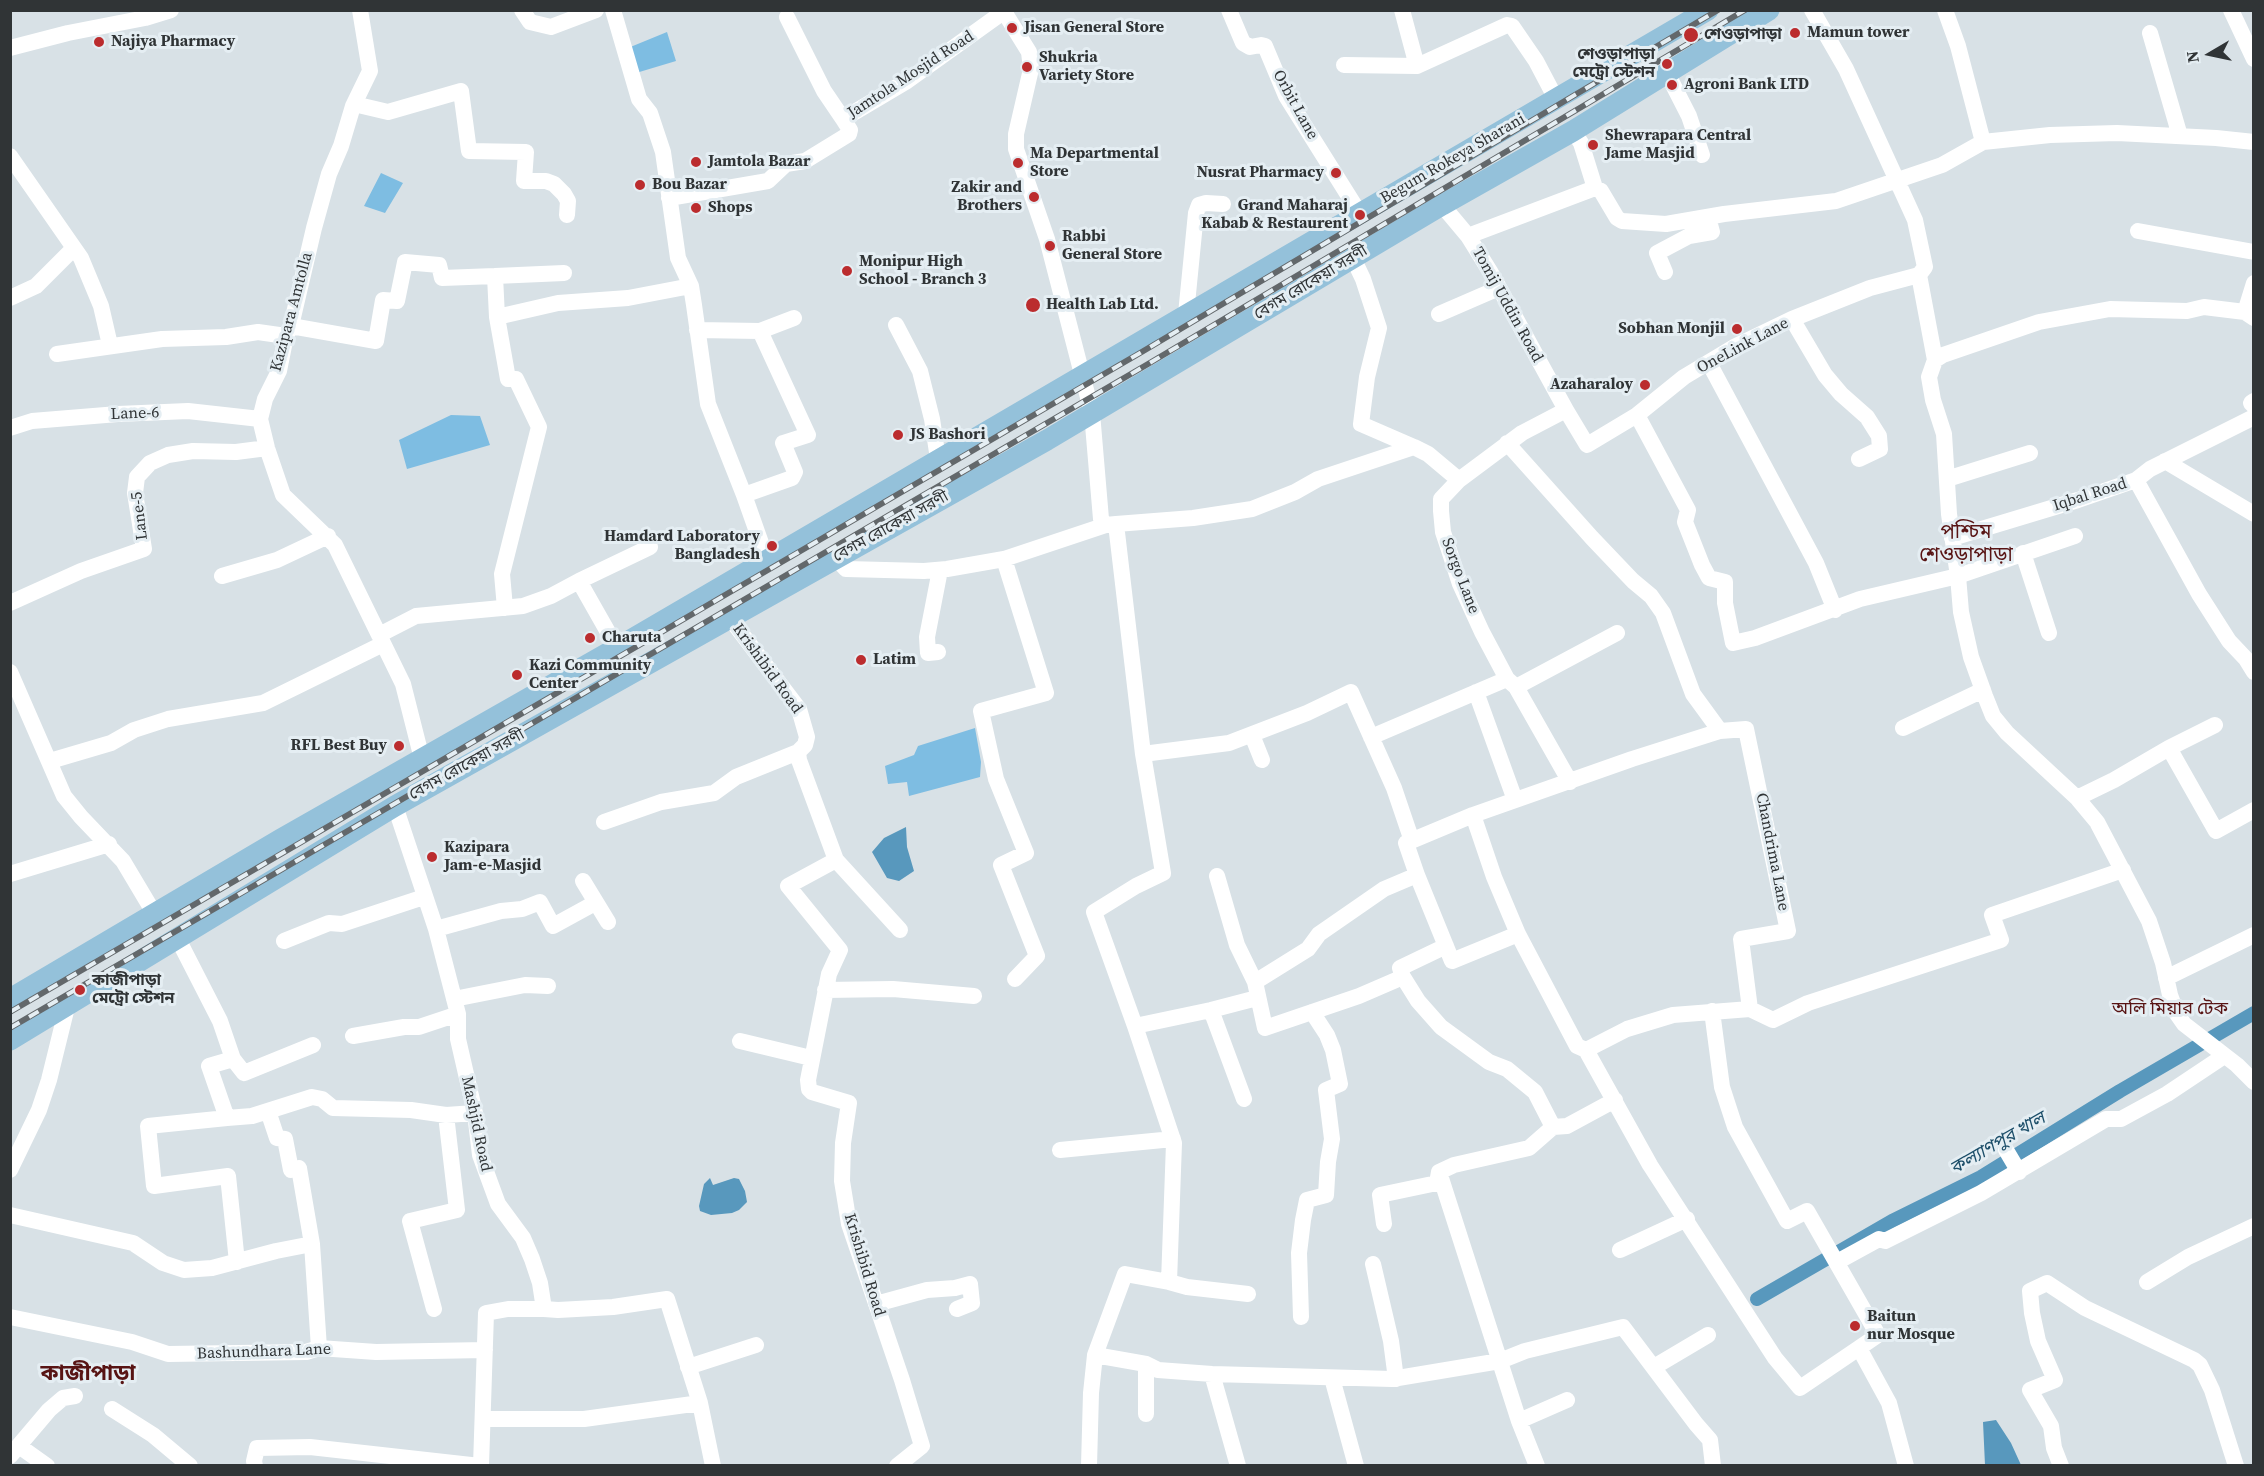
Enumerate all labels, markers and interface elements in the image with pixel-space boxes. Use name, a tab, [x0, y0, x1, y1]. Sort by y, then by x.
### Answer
place label: Jisan General Store	[1024, 18, 1164, 38]
marker: Jisan General Store	[1005, 21, 1019, 35]
place label: Mamun tower	[1807, 23, 1909, 43]
north arrow	[2180, 24, 2240, 84]
place label: শেওড়াপাড়া	[1704, 25, 1782, 45]
marker: শেওড়াপাড়া	[1682, 26, 1700, 44]
marker: Mamun tower	[1788, 26, 1802, 40]
street label: Jamtola Mosjid Road	[844, 27, 978, 123]
place label: Najiya Pharmacy	[111, 32, 235, 52]
marker: Najiya Pharmacy	[92, 35, 106, 49]
place label: শেওড়াপাড়া মেট্রো স্টেশন	[1572, 45, 1655, 83]
place label: Shukria Variety Store	[1039, 48, 1134, 86]
text: N	[2180, 49, 2204, 64]
marker: শেওড়াপাড়া মেট্রো স্টেশন	[1660, 57, 1674, 71]
marker: Shukria Variety Store	[1020, 60, 1034, 74]
street label: Orbit Lane	[1268, 67, 1322, 143]
place label: Agroni Bank LTD	[1684, 75, 1809, 95]
marker: Agroni Bank LTD	[1665, 78, 1679, 92]
street label: Begum Rokeya Sharani	[1377, 110, 1529, 208]
place label: Shewrapara Central Jame Masjid	[1605, 126, 1751, 164]
marker: Shewrapara Central Jame Masjid	[1586, 138, 1600, 152]
place label: Ma Departmental Store	[1030, 144, 1159, 182]
place label: Jamtola Bazar	[708, 152, 810, 172]
marker: Jamtola Bazar	[689, 155, 703, 169]
marker: Ma Departmental Store	[1011, 156, 1025, 170]
place label: Nusrat Pharmacy	[1196, 163, 1324, 183]
marker: Nusrat Pharmacy	[1329, 166, 1343, 180]
place label: Bou Bazar	[652, 175, 727, 195]
marker: Bou Bazar	[633, 178, 647, 192]
place label: Zakir and Brothers	[951, 178, 1022, 216]
marker: Zakir and Brothers	[1027, 190, 1041, 204]
place label: Grand Maharaj Kabab & Restaurent	[1201, 196, 1348, 234]
place label: Shops	[708, 198, 752, 218]
marker: Shops	[689, 201, 703, 215]
marker: Grand Maharaj Kabab & Restaurent	[1353, 208, 1367, 222]
place label: Rabbi General Store	[1062, 227, 1162, 265]
marker: Rabbi General Store	[1043, 239, 1057, 253]
street label: বেগম রোকেয়া সরণী	[1251, 242, 1371, 324]
street label: Tomij Uddin Road	[1467, 244, 1547, 366]
street label: Kazipara Amtolla	[267, 250, 317, 374]
place label: Monipur High School - Branch 3	[859, 252, 987, 290]
marker: Monipur High School - Branch 3	[840, 264, 854, 278]
place label: Health Lab Ltd.	[1046, 295, 1159, 315]
marker: Health Lab Ltd.	[1024, 296, 1042, 314]
street label: OneLink Lane	[1694, 314, 1792, 378]
place label: Sobhan Monjil	[1618, 319, 1725, 339]
marker: Sobhan Monjil	[1730, 322, 1744, 336]
place label: Azaharaloy	[1550, 375, 1633, 395]
marker: Azaharaloy	[1638, 378, 1652, 392]
street label: Lane-6	[110, 404, 160, 424]
place label: JS Bashori	[910, 425, 985, 445]
marker: JS Bashori	[891, 428, 905, 442]
street label: Iqbal Road	[2051, 474, 2129, 516]
street label: বেগম রোকেয়া সরণী	[830, 487, 952, 567]
street label: Lane-5	[128, 491, 152, 541]
district label: পশ্চিম শেওড়াপাড়া	[1919, 521, 2013, 568]
place label: Hamdard Laboratory Bangladesh	[604, 527, 760, 565]
street label: Sorgo Lane	[1437, 535, 1483, 617]
marker: Hamdard Laboratory Bangladesh	[765, 539, 779, 553]
street label: Krishibid Road	[728, 620, 806, 718]
place label: Charuta	[602, 628, 662, 648]
marker: Charuta	[583, 631, 597, 645]
place label: Latim	[873, 650, 916, 670]
marker: Latim	[854, 653, 868, 667]
place label: Kazi Community Center	[529, 656, 651, 694]
marker: Kazi Community Center	[510, 668, 524, 682]
street label: বেগম রোকেয়া সরণী	[406, 725, 528, 805]
place label: RFL Best Buy	[291, 736, 387, 756]
marker: RFL Best Buy	[392, 739, 406, 753]
street label: Chandrima Lane	[1751, 791, 1793, 913]
place label: Kazipara Jam-e-Masjid	[444, 838, 541, 876]
marker: Kazipara Jam-e-Masjid	[425, 850, 439, 864]
place label: কাজীপাড়া মেট্রো স্টেশন	[92, 971, 175, 1009]
marker: কাজীপাড়া মেট্রো স্টেশন	[73, 983, 87, 997]
district label: অলি মিয়ার টেক	[2112, 998, 2228, 1020]
street label: Mashjid Road	[457, 1075, 495, 1173]
water label: কল্যাণপুর খাল	[1947, 1108, 2049, 1180]
street label: Krishibid Road	[839, 1211, 889, 1319]
place label: Baitun nur Mosque	[1867, 1307, 1955, 1345]
marker: Baitun nur Mosque	[1848, 1319, 1862, 1333]
street label: Bashundhara Lane	[197, 1340, 331, 1364]
district label: কাজীপাড়া	[41, 1361, 135, 1387]

